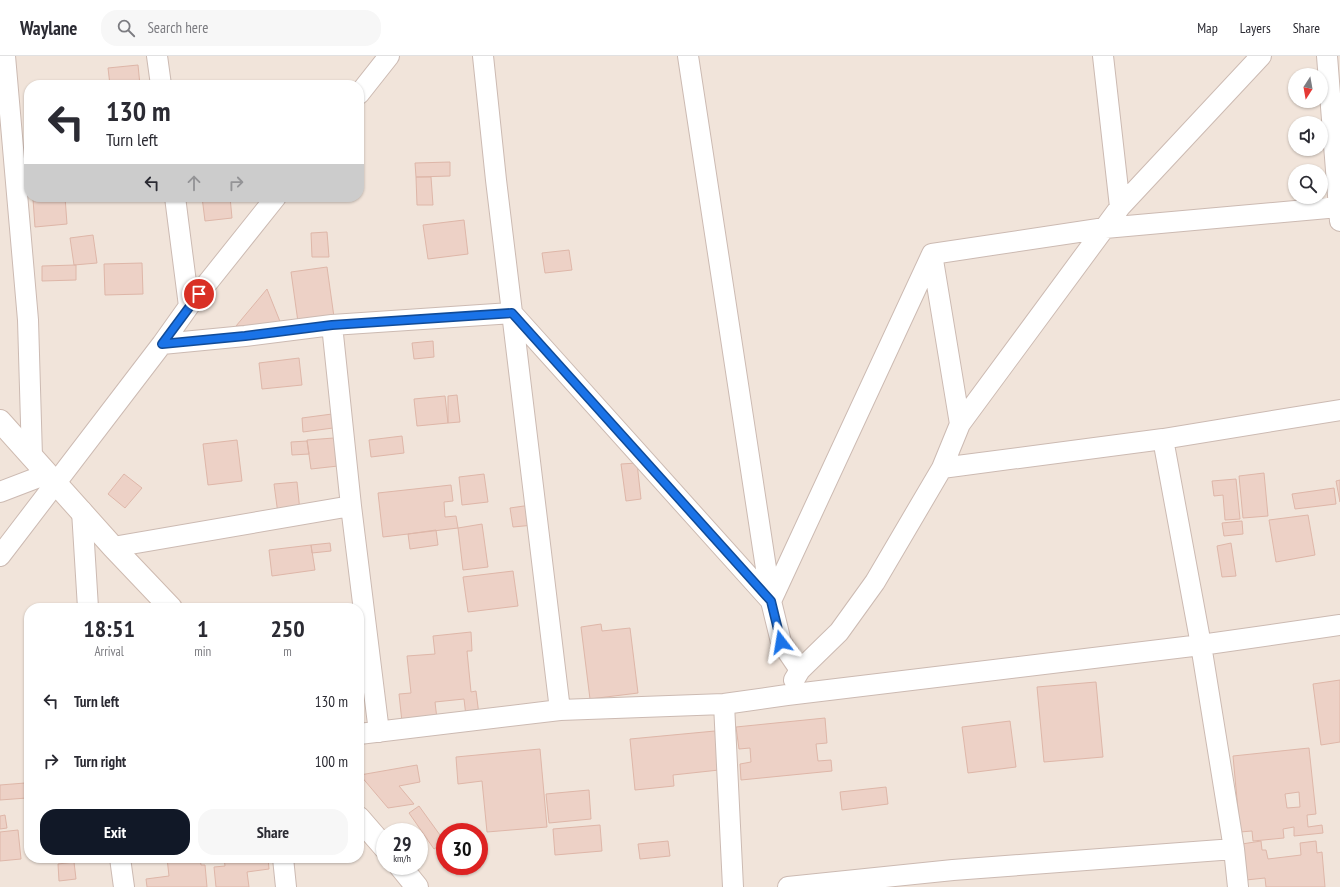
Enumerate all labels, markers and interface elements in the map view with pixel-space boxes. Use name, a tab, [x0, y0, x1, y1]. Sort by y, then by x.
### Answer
search box	[101, 10, 381, 46]
text: Waylane	[20, 16, 77, 40]
icon: search	[115, 17, 137, 39]
text: Search here	[147, 18, 208, 37]
text: Map	[1197, 19, 1218, 37]
text: Layers	[1240, 19, 1271, 37]
text: Share	[1293, 19, 1320, 37]
north arrow	[1288, 68, 1328, 108]
map controls	[1288, 68, 1328, 204]
text: 130 m	[106, 92, 170, 129]
icon: left	[40, 96, 92, 148]
button: sound	[1288, 116, 1328, 156]
text: Turn left	[106, 128, 158, 151]
button: search	[1288, 164, 1328, 204]
icon: left	[141, 172, 163, 194]
icon: ahead	[183, 172, 205, 194]
icon: right	[225, 172, 247, 194]
pin	[182, 277, 216, 311]
icon: arrive	[188, 283, 210, 305]
text: 18:51	[83, 613, 135, 644]
text: 1	[197, 613, 208, 644]
text: 250	[270, 613, 305, 644]
position arrow	[760, 621, 802, 663]
text: Arrival	[94, 643, 124, 660]
text: min	[194, 643, 211, 660]
text: m	[283, 643, 292, 660]
icon: left	[40, 690, 62, 712]
text: Turn left	[74, 692, 119, 711]
text: 130 m	[315, 692, 348, 711]
icon: right	[40, 750, 62, 772]
text: Turn right	[74, 752, 126, 771]
text: 100 m	[315, 752, 348, 771]
button: Exit	[40, 809, 190, 855]
button: Share	[198, 809, 348, 855]
speed limit sign: 30	[436, 823, 488, 875]
text: 29	[392, 831, 412, 857]
text: km/h	[393, 852, 411, 865]

